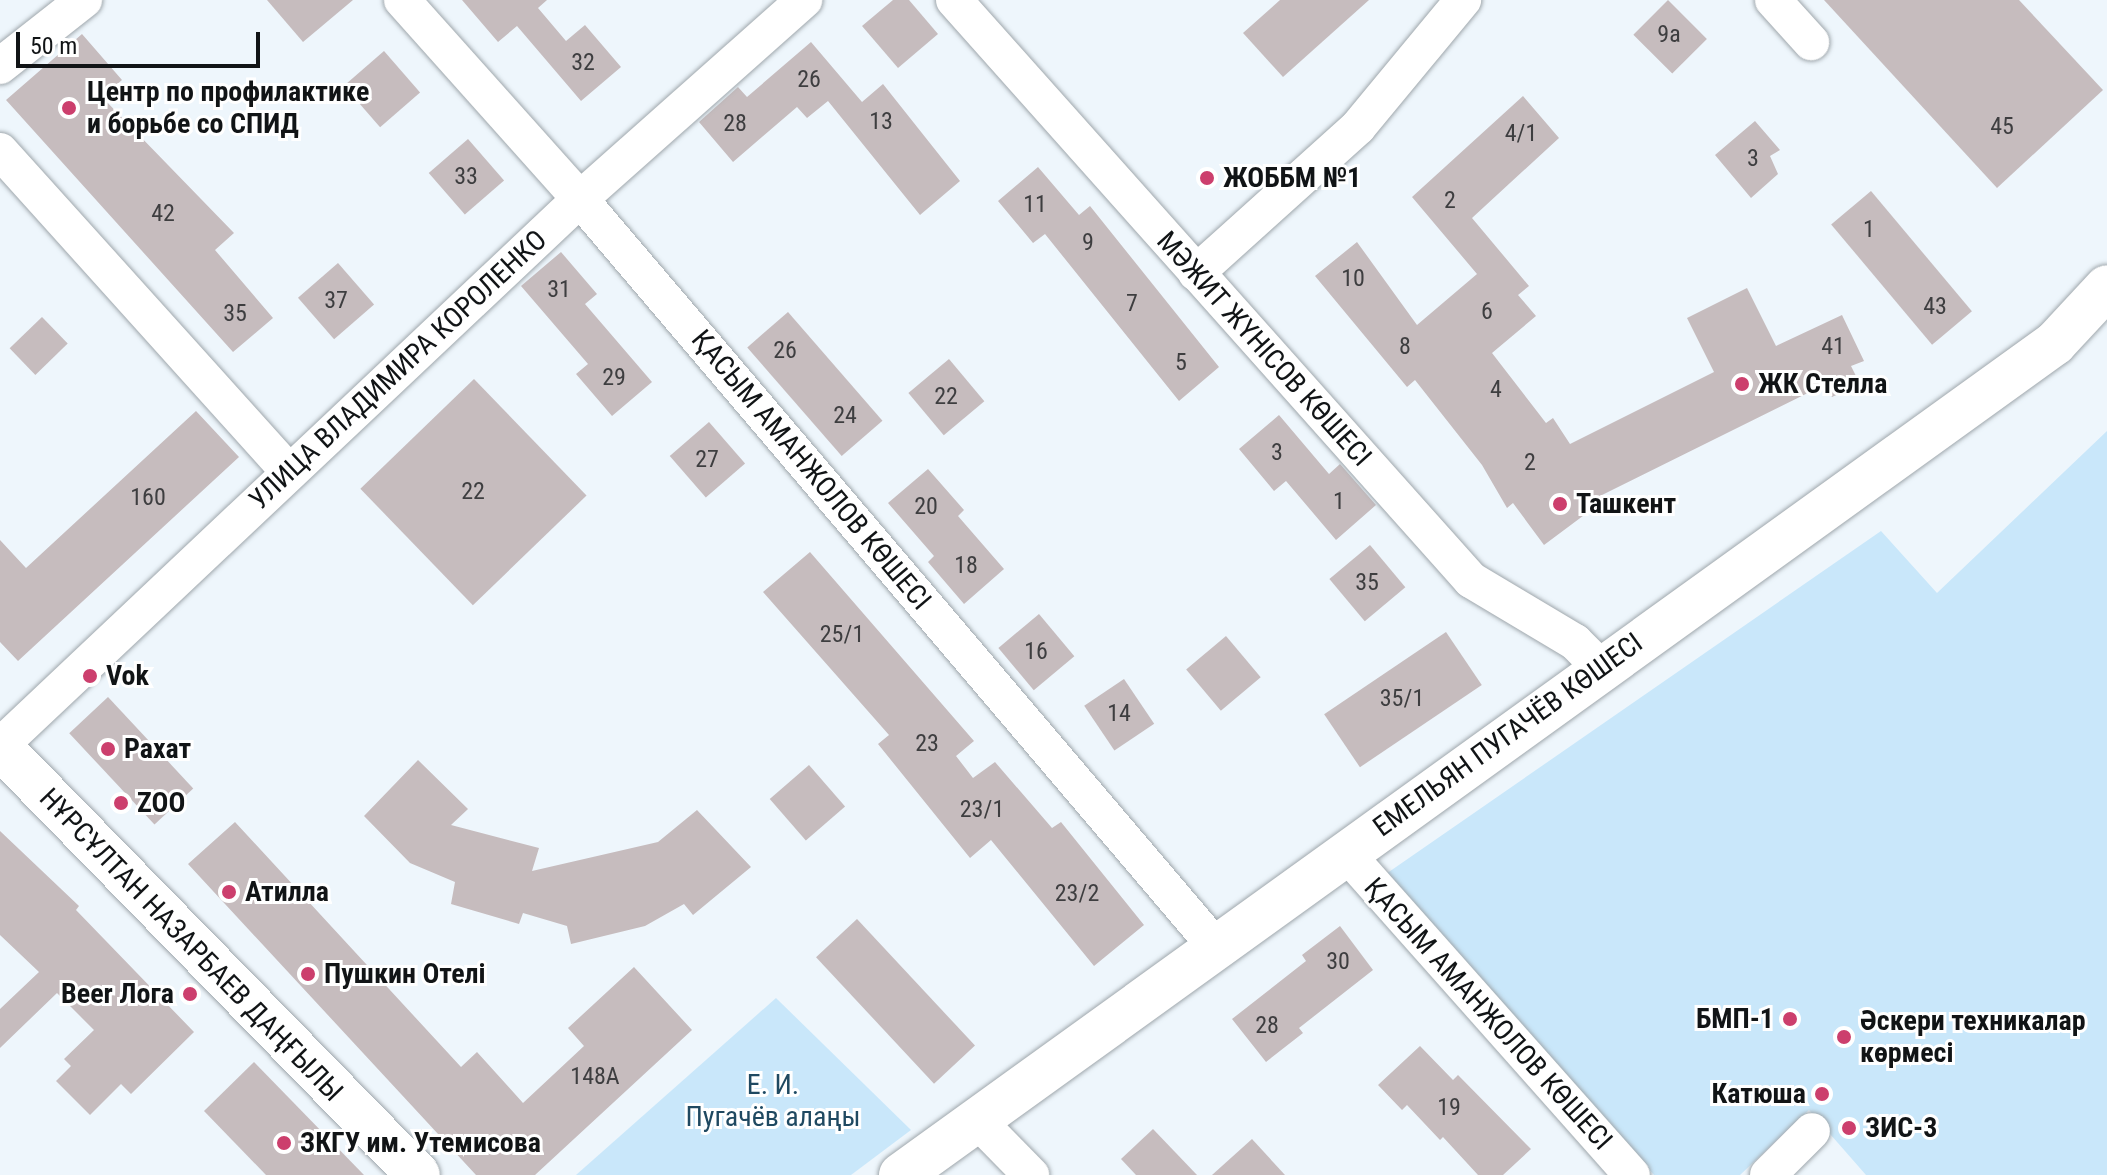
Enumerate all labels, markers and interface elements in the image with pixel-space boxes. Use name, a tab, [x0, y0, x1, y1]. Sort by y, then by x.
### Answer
scale bar	[20, 16, 264, 66]
house number: 9а	[1657, 21, 1681, 49]
text: 50 m	[30, 32, 77, 60]
house number: 32	[571, 49, 595, 77]
house number: 26	[797, 66, 821, 94]
place label: Центр по профилактике и борьбе со СПИД	[87, 75, 369, 141]
marker: Центр по профилактике и борьбе со СПИД	[58, 97, 80, 119]
house number: 13	[869, 108, 893, 136]
house number: 28	[723, 110, 747, 138]
house number: 45	[1990, 113, 2014, 141]
house number: 4/1	[1505, 120, 1537, 148]
house number: 3	[1747, 145, 1759, 173]
place label: ЖОББМ №1	[1223, 161, 1361, 195]
house number: 33	[454, 163, 478, 191]
marker: ЖОББМ №1	[1198, 169, 1216, 187]
house number: 2	[1444, 187, 1456, 215]
house number: 11	[1023, 191, 1047, 219]
house number: 42	[151, 200, 175, 228]
house number: 1	[1863, 216, 1875, 244]
street label: УЛИЦА ВЛАДИМИРА КОРОЛЕНКО	[242, 223, 554, 517]
street label: МӘЖИТ ЖҮНІСОВ КӨШЕСІ	[1150, 225, 1378, 473]
house number: 9	[1082, 229, 1094, 257]
house number: 10	[1341, 265, 1365, 293]
house number: 31	[547, 276, 571, 304]
house number: 37	[324, 287, 348, 315]
house number: 7	[1126, 290, 1138, 318]
house number: 43	[1923, 293, 1947, 321]
house number: 6	[1481, 298, 1493, 326]
house number: 35	[223, 300, 247, 328]
street label: ҚАСЫМ АМАНЖОЛОВ КӨШЕСІ	[684, 323, 938, 617]
house number: 8	[1399, 333, 1411, 361]
house number: 41	[1821, 333, 1845, 361]
house number: 26	[773, 337, 797, 365]
house number: 5	[1175, 349, 1187, 377]
house number: 29	[602, 364, 626, 392]
place label: ЖК Стелла	[1758, 367, 1887, 401]
marker: ЖК Стелла	[1733, 375, 1751, 393]
house number: 4	[1490, 376, 1502, 404]
house number: 22	[934, 383, 958, 411]
house number: 24	[833, 402, 857, 430]
house number: 3	[1271, 439, 1283, 467]
house number: 27	[695, 446, 719, 474]
house number: 2	[1524, 449, 1536, 477]
house number: 22	[461, 478, 485, 506]
house number: 160	[130, 484, 166, 512]
place label: Ташкент	[1576, 487, 1676, 521]
house number: 1	[1333, 488, 1345, 516]
house number: 20	[914, 493, 938, 521]
marker: Ташкент	[1551, 495, 1569, 513]
house number: 18	[954, 552, 978, 580]
house number: 35	[1355, 569, 1379, 597]
house number: 25/1	[820, 621, 864, 649]
street label: ЕМЕЛЬЯН ПУГАЧЁВ КӨШЕСІ	[1367, 626, 1649, 844]
house number: 16	[1024, 638, 1048, 666]
place label: Vok	[106, 659, 149, 693]
marker: Vok	[81, 667, 99, 685]
house number: 35/1	[1380, 685, 1424, 713]
house number: 14	[1107, 700, 1131, 728]
house number: 23	[915, 730, 939, 758]
place label: Рахат	[124, 732, 191, 766]
marker: Рахат	[99, 740, 117, 758]
street label: НҰРСҰЛТАН НАЗАРБАЕВ ДАҢҒЫЛЫ	[32, 782, 350, 1108]
place label: ZOO	[137, 786, 185, 820]
marker: ZOO	[112, 794, 130, 812]
house number: 23/1	[960, 796, 1004, 824]
street label: ҚАСЫМ АМАНЖОЛОВ КӨШЕСІ	[1357, 871, 1619, 1157]
place label: Атилла	[245, 875, 329, 909]
house number: 23/2	[1055, 880, 1099, 908]
marker: Атилла	[220, 883, 238, 901]
house number: 30	[1326, 948, 1350, 976]
place label: Пушкин Отелі	[324, 957, 486, 991]
marker: Пушкин Отелі	[299, 965, 317, 983]
place label: Beer Лога	[61, 977, 174, 1011]
marker: Beer Лога	[181, 985, 199, 1003]
place label: БМП-1	[1696, 1002, 1774, 1036]
place label: Әскери техникалар көрмесі	[1860, 1004, 2086, 1070]
marker: БМП-1	[1781, 1010, 1799, 1028]
house number: 28	[1255, 1012, 1279, 1040]
marker: Әскери техникалар көрмесі	[1835, 1028, 1853, 1046]
house number: 148А	[570, 1063, 620, 1091]
park label: Е. И. Пугачёв алаңы	[685, 1068, 861, 1134]
place label: Катюша	[1711, 1077, 1806, 1111]
marker: Катюша	[1813, 1085, 1831, 1103]
house number: 19	[1437, 1094, 1461, 1122]
place label: ЗИС-3	[1865, 1111, 1937, 1145]
marker: ЗИС-3	[1840, 1119, 1858, 1137]
place label: ЗКГУ им. Утемисова	[300, 1126, 541, 1160]
marker: ЗКГУ им. Утемисова	[275, 1134, 293, 1152]

